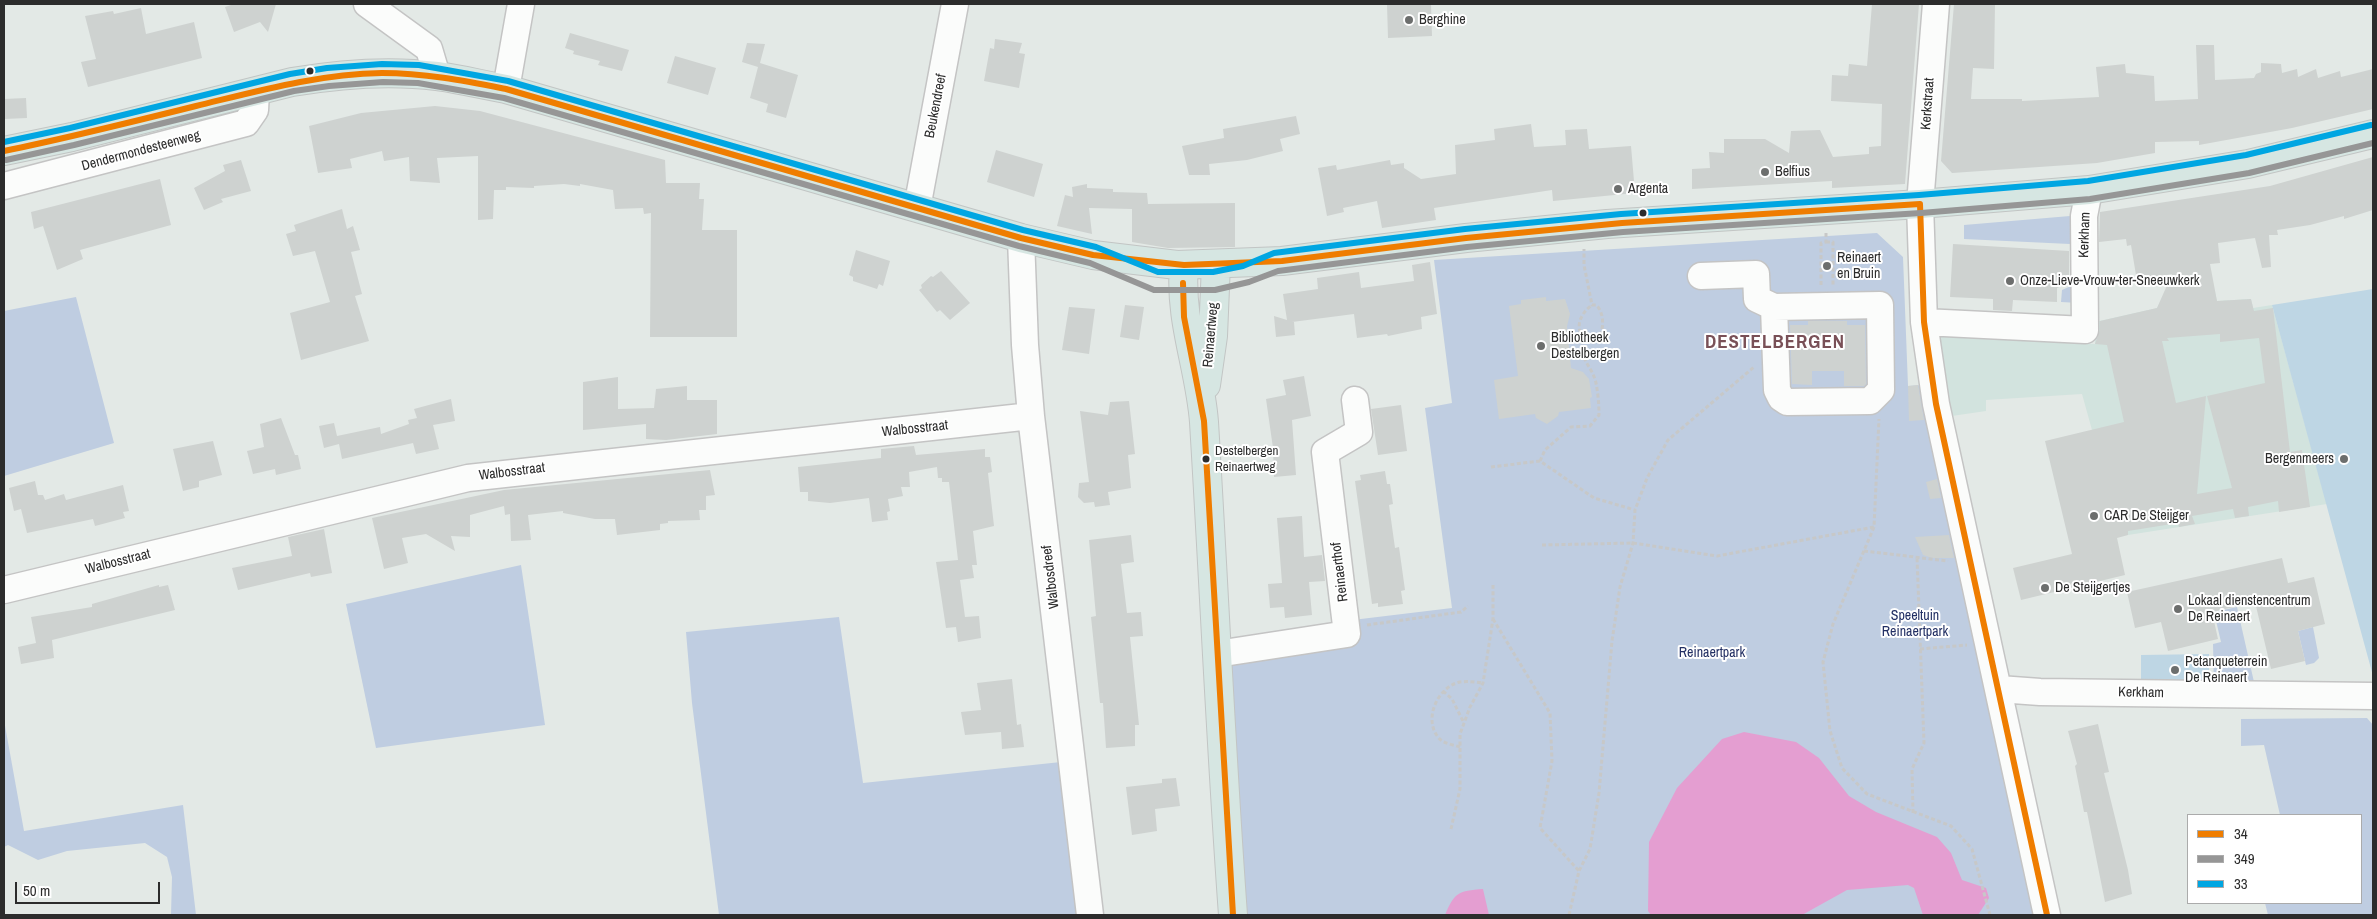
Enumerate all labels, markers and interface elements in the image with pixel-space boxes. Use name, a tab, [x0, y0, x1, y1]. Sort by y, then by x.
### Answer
place label: Berghine	[1419, 12, 1466, 28]
marker: Berghine	[1403, 14, 1415, 26]
unlabelled marker	[305, 66, 315, 76]
street label: Beukendreef	[922, 72, 950, 140]
street label: Kerkstraat	[1918, 77, 1938, 131]
street label: Dendermondesteenweg	[80, 127, 202, 175]
place label: Belfius	[1775, 164, 1810, 180]
marker: Belfius	[1759, 166, 1771, 178]
place label: Argenta	[1628, 181, 1668, 197]
marker: Argenta	[1612, 183, 1624, 195]
unlabelled marker	[1638, 208, 1648, 218]
street label: Kerkham	[2076, 212, 2094, 258]
place label: Reinaert en Bruin	[1837, 250, 1881, 282]
marker: Reinaert en Bruin	[1821, 260, 1833, 272]
place label: Onze-Lieve-Vrouw-ter-Sneeuwkerk	[2020, 273, 2199, 289]
marker: Onze-Lieve-Vrouw-ter-Sneeuwkerk	[2004, 275, 2016, 287]
street label: Reinaertweg	[1200, 302, 1222, 368]
place label: Bibliotheek Destelbergen	[1551, 330, 1619, 362]
district label: DESTELBERGEN	[1703, 332, 1847, 354]
marker: Bibliotheek Destelbergen	[1535, 340, 1547, 352]
street label: Walbosstraat	[881, 417, 949, 441]
place label: Destelbergen Reinaertweg	[1215, 444, 1278, 475]
place label: Bergenmeers	[2265, 451, 2334, 467]
marker: Bergenmeers	[2338, 453, 2350, 465]
marker: Destelbergen Reinaertweg	[1201, 454, 1211, 464]
street label: Walbosstraat	[478, 460, 546, 484]
place label: CAR De Steijger	[2104, 508, 2189, 524]
marker: CAR De Steijger	[2088, 510, 2100, 522]
street label: Reinaerthof	[1328, 541, 1352, 603]
street label: Walbosdreef	[1039, 544, 1063, 610]
street label: Walbosstraat	[84, 546, 152, 578]
place label: De Steijgertjes	[2055, 580, 2130, 596]
marker: De Steijgertjes	[2039, 582, 2051, 594]
place label: Lokaal dienstencentrum De Reinaert	[2188, 593, 2311, 626]
marker: Lokaal dienstencentrum De Reinaert	[2172, 603, 2184, 615]
park label: Speeltuin Reinaertpark	[1882, 608, 1948, 640]
park label: Reinaertpark	[1679, 645, 1745, 661]
place label: Petanqueterrein De Reinaert	[2185, 654, 2267, 686]
marker: Petanqueterrein De Reinaert	[2169, 664, 2181, 676]
street label: Kerkham	[2118, 684, 2164, 702]
legend	[2187, 814, 2362, 904]
text: 34	[2234, 823, 2248, 844]
text: 349	[2234, 848, 2255, 869]
scale bar	[18, 872, 162, 904]
text: 33	[2234, 873, 2248, 894]
text: 50 m	[23, 880, 50, 901]

